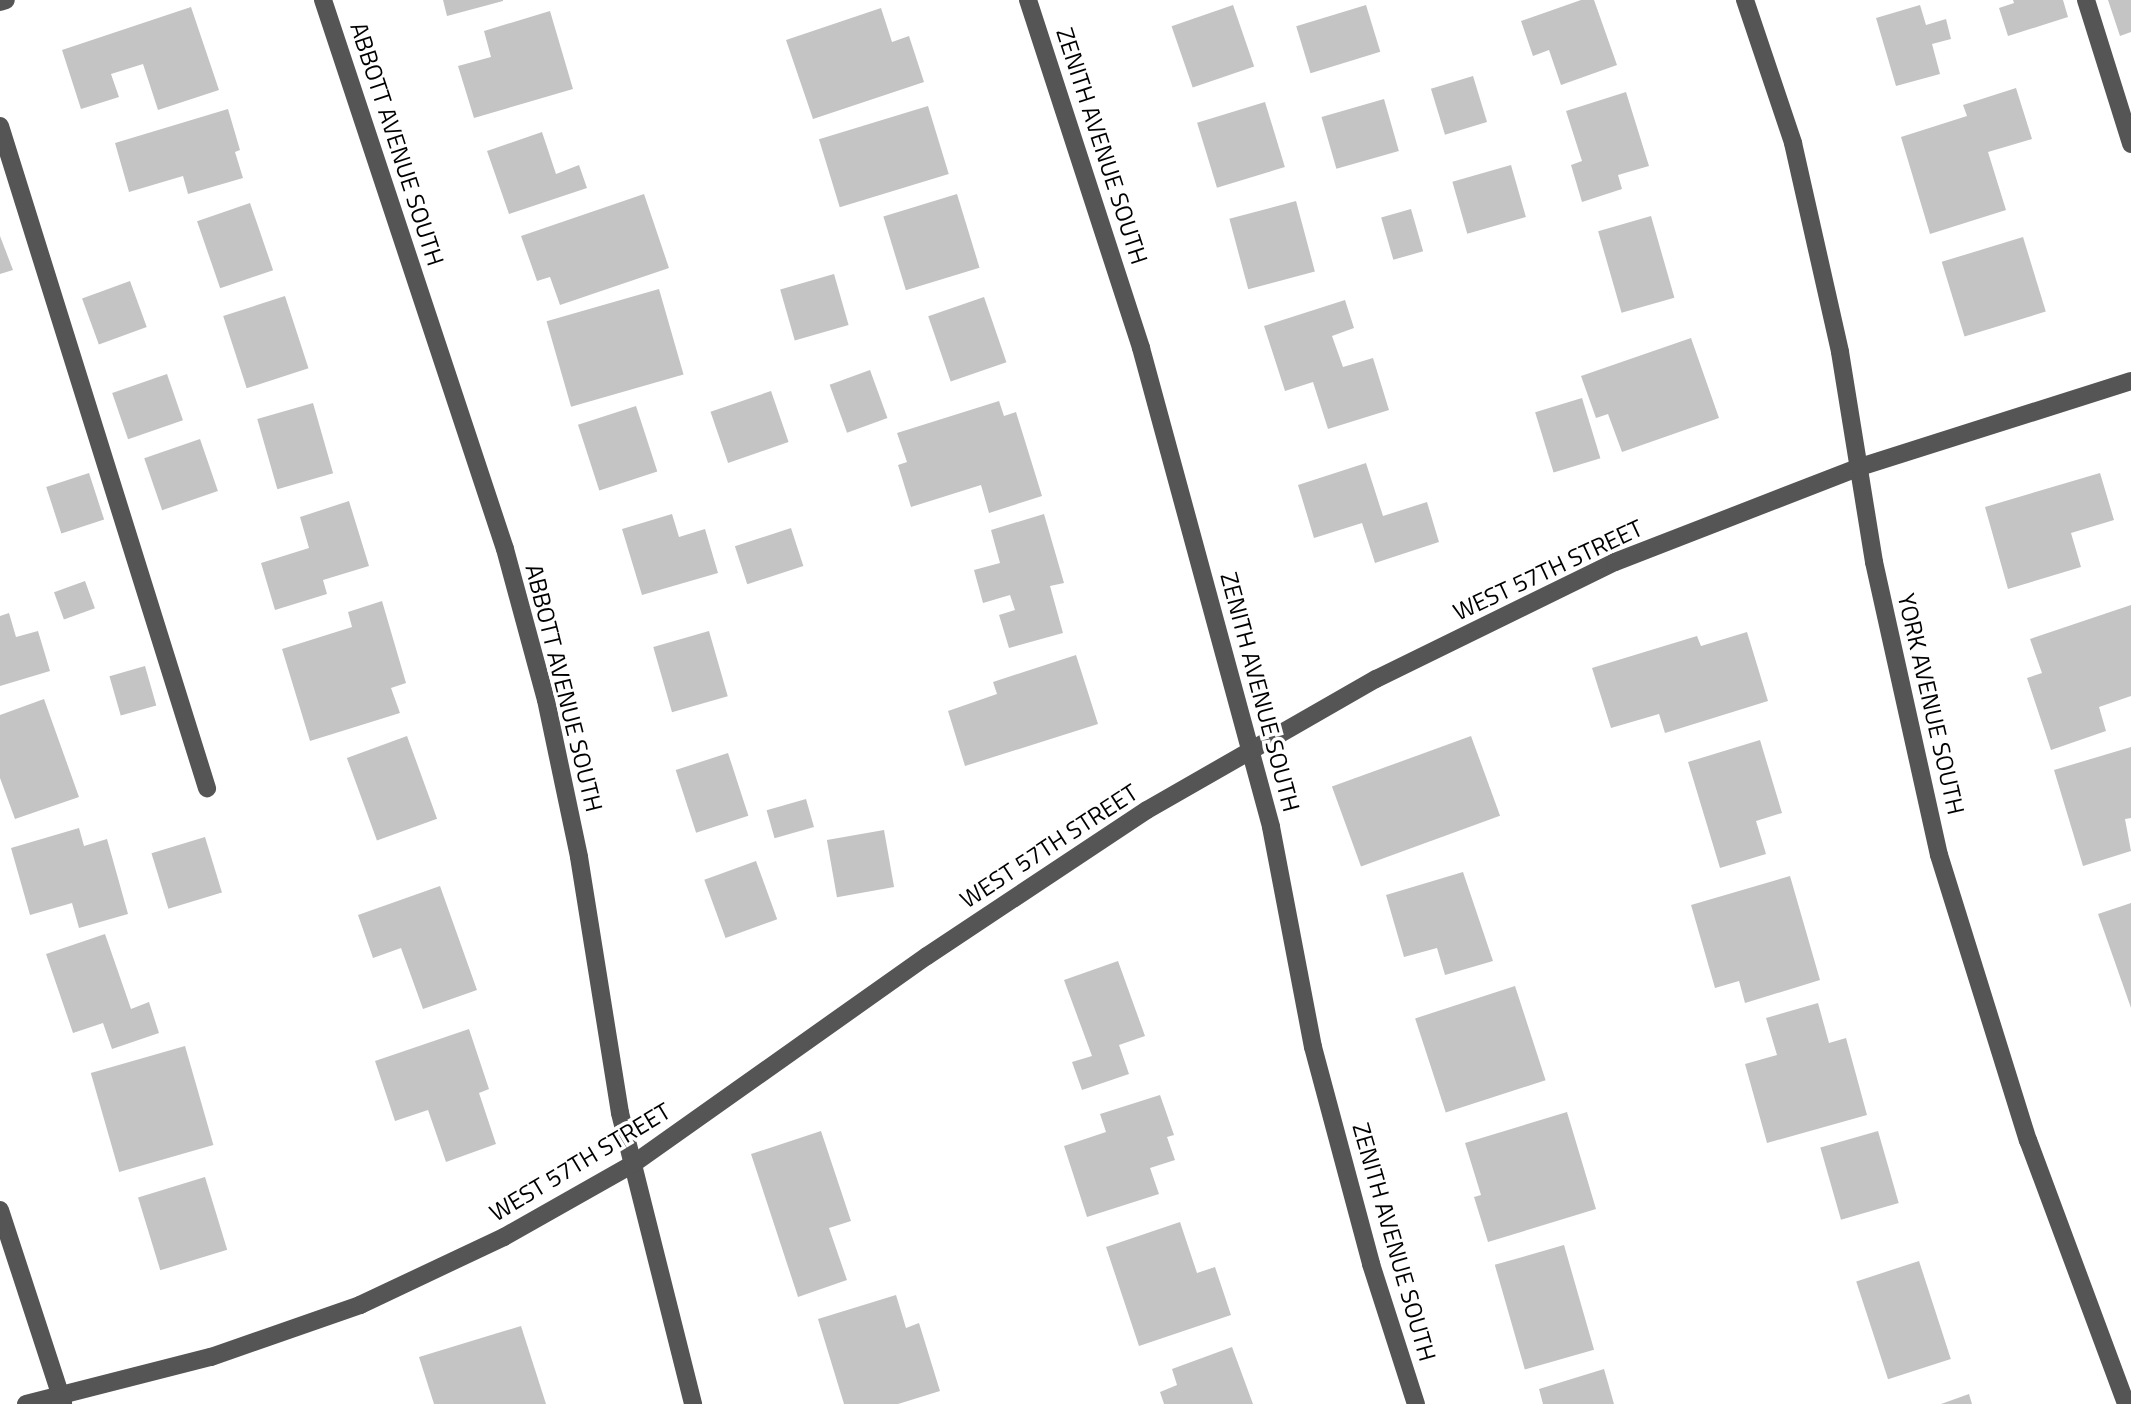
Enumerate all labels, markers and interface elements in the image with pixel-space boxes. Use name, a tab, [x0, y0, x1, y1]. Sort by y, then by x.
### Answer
street label: ABBOTT AVENUE SOUTH	[344, 19, 450, 269]
street label: ZENITH AVENUE SOUTH	[1050, 24, 1154, 268]
street label: WEST 57TH STREET	[1449, 513, 1647, 627]
street label: ABBOTT AVENUE SOUTH	[519, 561, 609, 815]
street label: ZENITH AVENUE SOUTH	[1214, 569, 1306, 815]
street label: YORK AVENUE SOUTH	[1892, 591, 1970, 817]
street label: WEST 57TH STREET	[955, 778, 1143, 914]
street label: WEST 57TH STREET	[484, 1097, 676, 1227]
street label: ZENITH AVENUE SOUTH	[1346, 1120, 1442, 1364]

